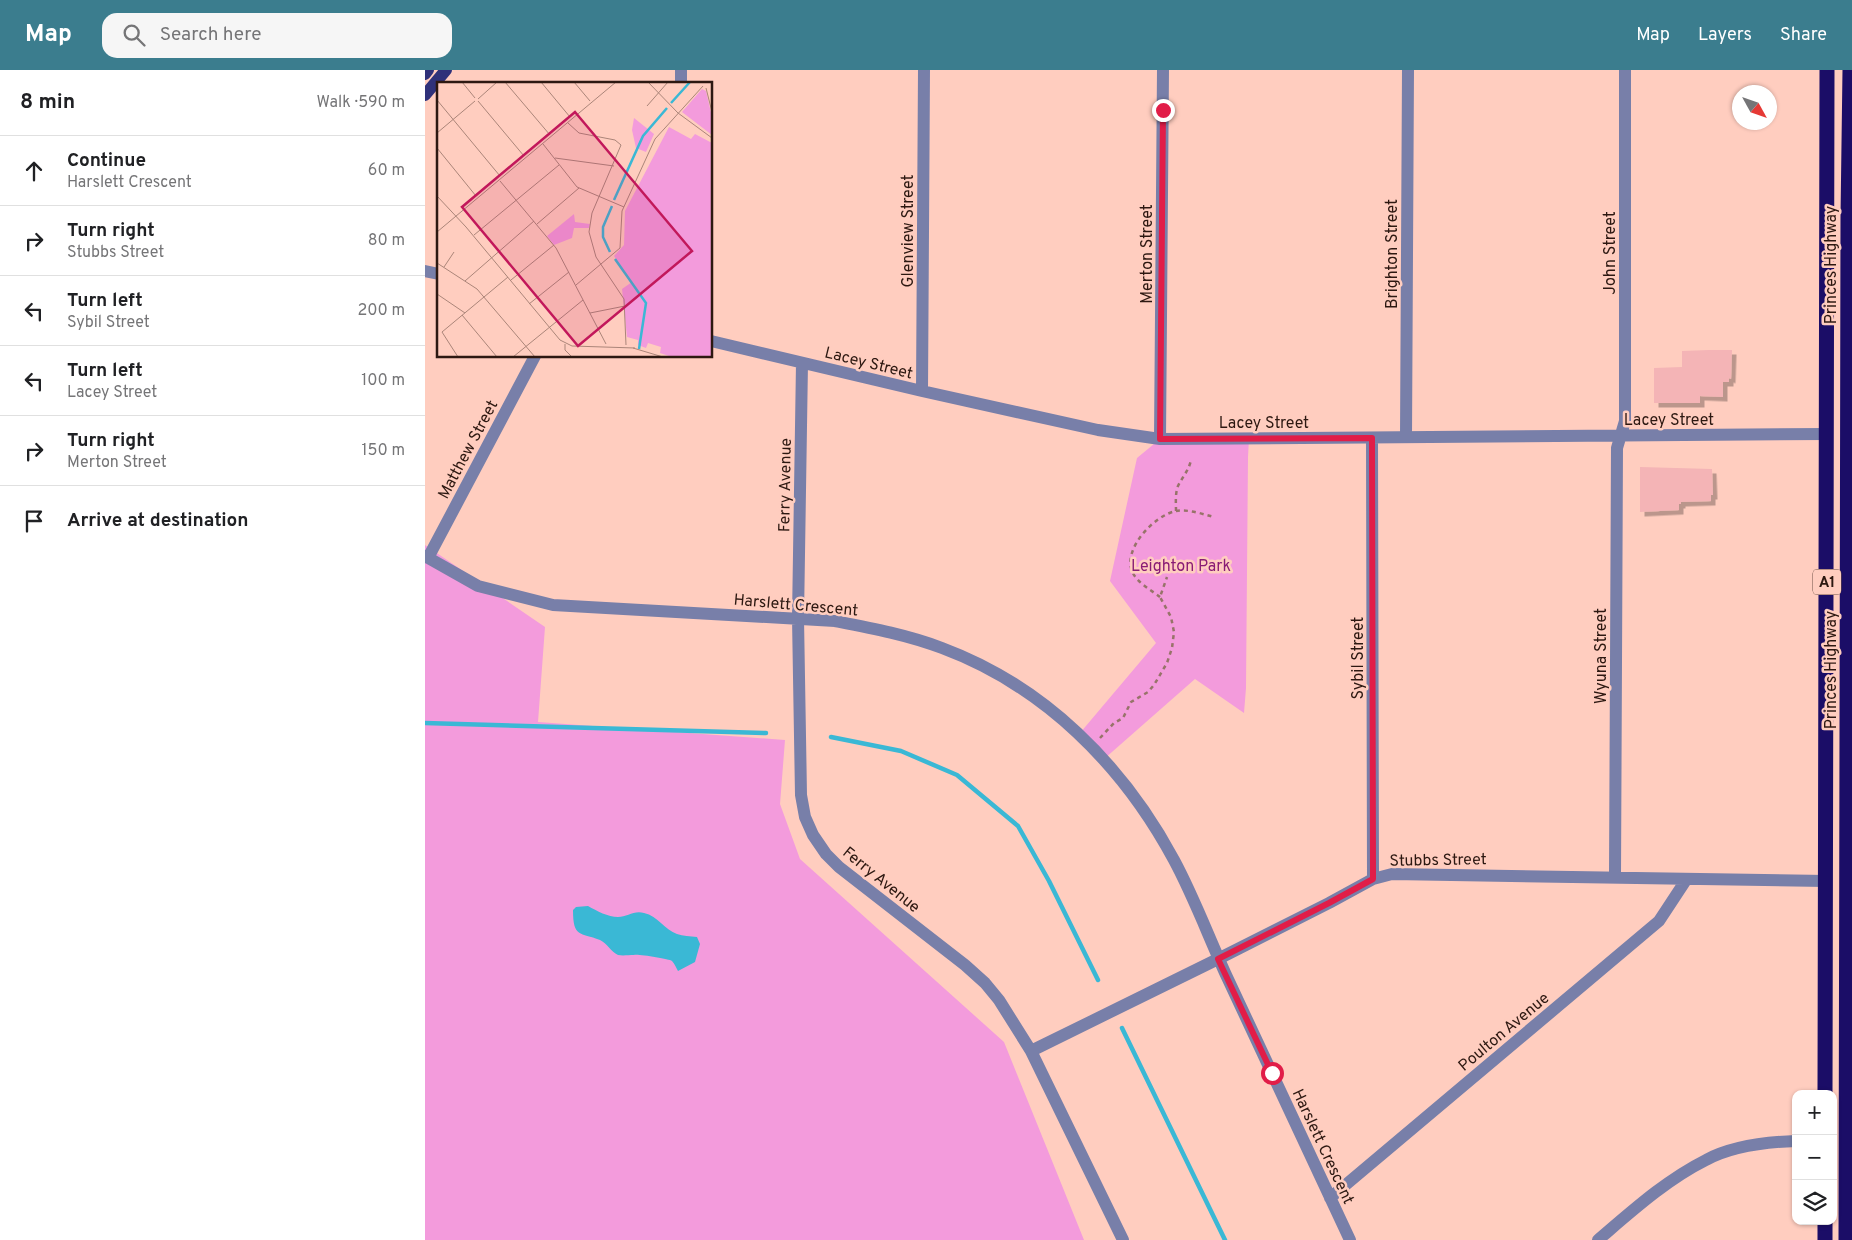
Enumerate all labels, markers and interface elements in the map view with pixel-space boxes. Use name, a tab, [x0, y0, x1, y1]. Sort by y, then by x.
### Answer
search box	[102, 13, 452, 58]
text: Map	[25, 20, 72, 50]
icon: search	[120, 21, 148, 49]
text: Search here	[160, 23, 261, 47]
text: Map	[1636, 24, 1670, 47]
text: Layers	[1698, 24, 1752, 47]
text: Share	[1780, 24, 1827, 47]
inset map	[437, 82, 713, 358]
north arrow	[1732, 85, 1777, 130]
text: 8 min	[20, 89, 75, 116]
text: Walk · 590 m	[317, 93, 405, 113]
route end	[1152, 99, 1175, 122]
text: Continue	[67, 149, 146, 173]
icon: ahead	[20, 157, 48, 185]
text: 60 m	[368, 161, 405, 181]
text: Harslett Crescent	[67, 173, 192, 193]
street label: Glenview Street	[899, 175, 919, 287]
street label: Brighton Street	[1383, 199, 1403, 309]
street label: Merton Street	[1138, 204, 1158, 304]
street label: Princes Highway	[1822, 206, 1842, 324]
street label: John Street	[1601, 211, 1621, 295]
text: Turn right	[67, 219, 155, 243]
icon: right	[20, 227, 48, 255]
text: 80 m	[368, 231, 405, 251]
text: Stubbs Street	[67, 243, 164, 263]
text: Turn left	[67, 289, 143, 313]
icon: left	[20, 297, 48, 325]
text: 200 m	[357, 301, 405, 321]
text: Sybil Street	[67, 313, 150, 333]
street label: Lacey Street	[822, 343, 915, 385]
text: Turn left	[67, 359, 143, 383]
icon: left	[20, 367, 48, 395]
text: 100 m	[361, 371, 405, 391]
text: Lacey Street	[67, 383, 157, 403]
street label: Matthew Street	[434, 397, 503, 503]
street label: Lacey Street	[1624, 411, 1714, 431]
street label: Lacey Street	[1219, 414, 1309, 434]
text: Turn right	[67, 429, 155, 453]
icon: right	[20, 437, 48, 465]
street label: Ferry Avenue	[775, 438, 797, 532]
text: 150 m	[362, 441, 405, 461]
text: Merton Street	[67, 453, 167, 473]
icon: arrive	[20, 507, 48, 535]
text: Arrive at destination	[67, 509, 248, 533]
park label: Leighton Park	[1131, 557, 1231, 577]
road number: A1	[1813, 570, 1841, 594]
street label: Harslett Crescent	[733, 591, 859, 621]
street label: Wyuna Street	[1592, 608, 1612, 704]
street label: Princes Highway	[1822, 611, 1842, 729]
street label: Sybil Street	[1349, 617, 1369, 699]
street label: Ferry Avenue	[838, 843, 924, 918]
street label: Stubbs Street	[1389, 850, 1487, 872]
street label: Poulton Avenue	[1455, 989, 1554, 1076]
route start	[1261, 1062, 1284, 1085]
street label: Harslett Crescent	[1287, 1086, 1358, 1208]
map controls	[1792, 1090, 1837, 1225]
button: +	[1792, 1090, 1837, 1135]
button: −	[1792, 1135, 1837, 1180]
button: layers	[1792, 1180, 1837, 1225]

